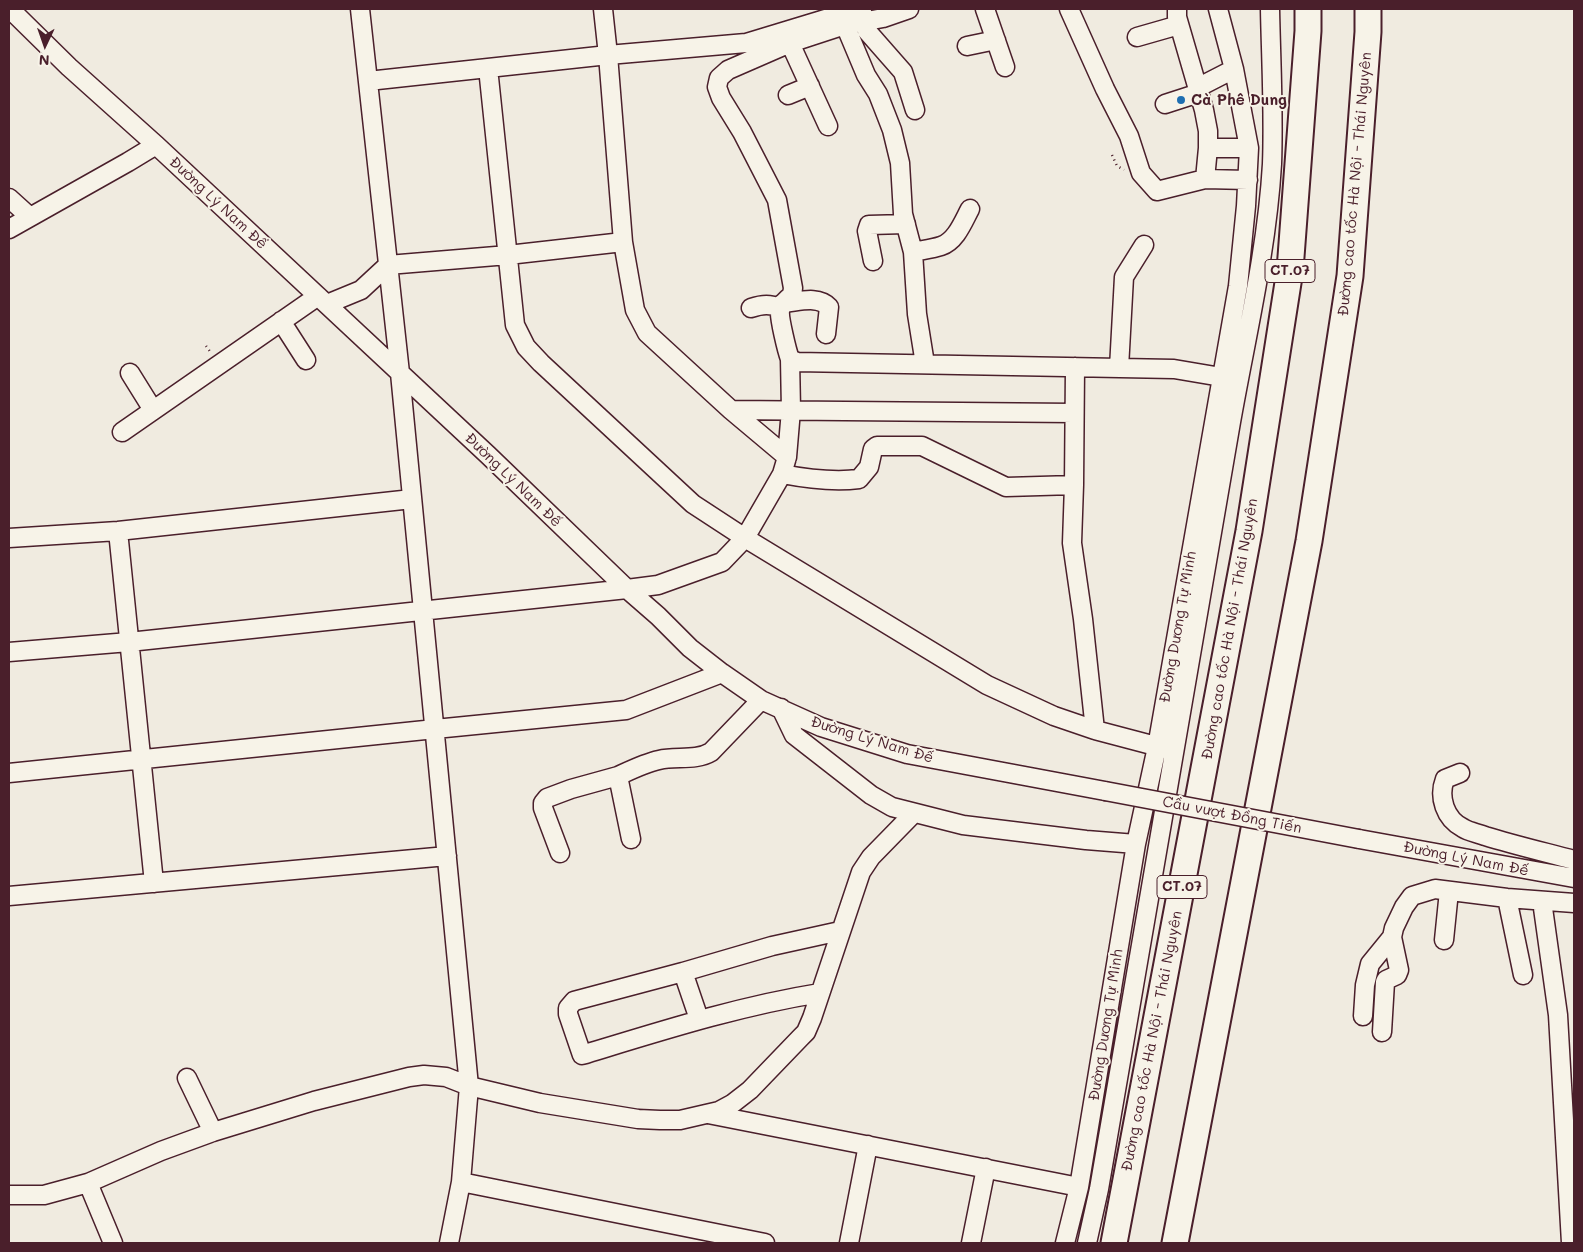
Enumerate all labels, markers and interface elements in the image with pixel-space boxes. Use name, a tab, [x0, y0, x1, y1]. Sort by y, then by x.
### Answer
north arrow	[20, 20, 70, 70]
text: N	[38, 51, 50, 70]
street label: Đường cao tốc Hà Nội - Thái Nguyên	[1334, 51, 1376, 317]
place label: Cà Phê Dung	[1191, 91, 1287, 109]
marker: Cà Phê Dung	[1175, 94, 1187, 106]
street label: Đường Lý Nam Đế	[165, 153, 271, 253]
road number: CT.07	[1265, 260, 1315, 282]
street label: Đường Lý Nam Đế	[461, 429, 565, 531]
street label: Đường cao tốc Hà Nội - Thái Nguyên	[1198, 497, 1262, 761]
street label: Đường Dương Tự Minh	[1156, 550, 1200, 704]
street label: Đường Lý Nam Đế	[808, 713, 936, 767]
street label: Cầu vượt Đồng Tiến	[1161, 793, 1303, 837]
street label: Đường Lý Nam Đế	[1402, 838, 1530, 880]
road number: CT.07	[1157, 876, 1207, 899]
street label: Đường cao tốc Hà Nội - Thái Nguyên	[1118, 909, 1186, 1173]
street label: Đường Dương Tự Minh	[1085, 948, 1127, 1102]

